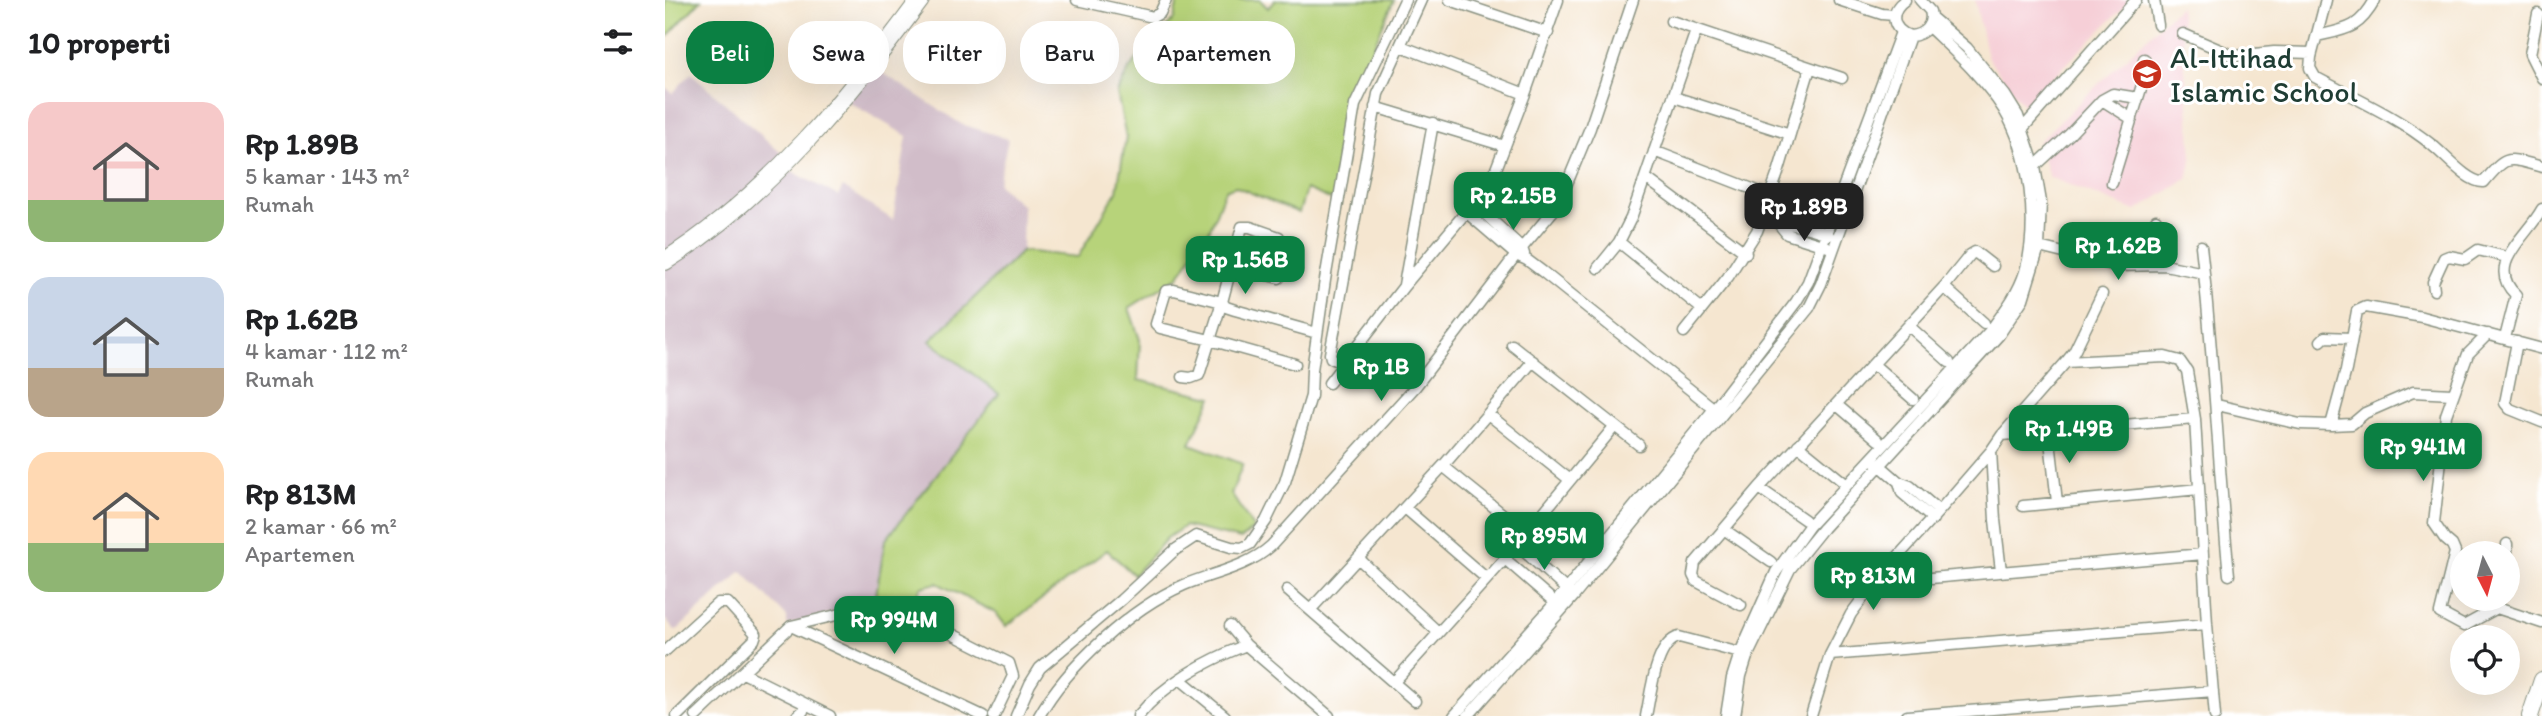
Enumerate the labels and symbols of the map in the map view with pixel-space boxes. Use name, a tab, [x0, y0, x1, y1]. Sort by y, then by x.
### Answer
place label: Al-Ittihad Islamic School	[2170, 39, 2358, 110]
school or university icon: Al-Ittihad Islamic School	[2130, 57, 2164, 91]
pin: Rp 2.15B	[1441, 173, 1585, 232]
pin: Rp 1.89B	[1732, 184, 1876, 243]
pin: Rp 1.62B	[2046, 222, 2190, 282]
pin: Rp 1.56B	[1173, 236, 1317, 296]
pin: Rp 1B	[1332, 344, 1430, 403]
pin: Rp 1.49B	[1997, 406, 2141, 465]
pin: Rp 941M	[2358, 424, 2488, 483]
pin: Rp 895M	[1479, 512, 1609, 572]
north arrow	[2450, 541, 2520, 611]
pin: Rp 813M	[1808, 552, 1938, 612]
pin: Rp 994M	[829, 596, 959, 656]

